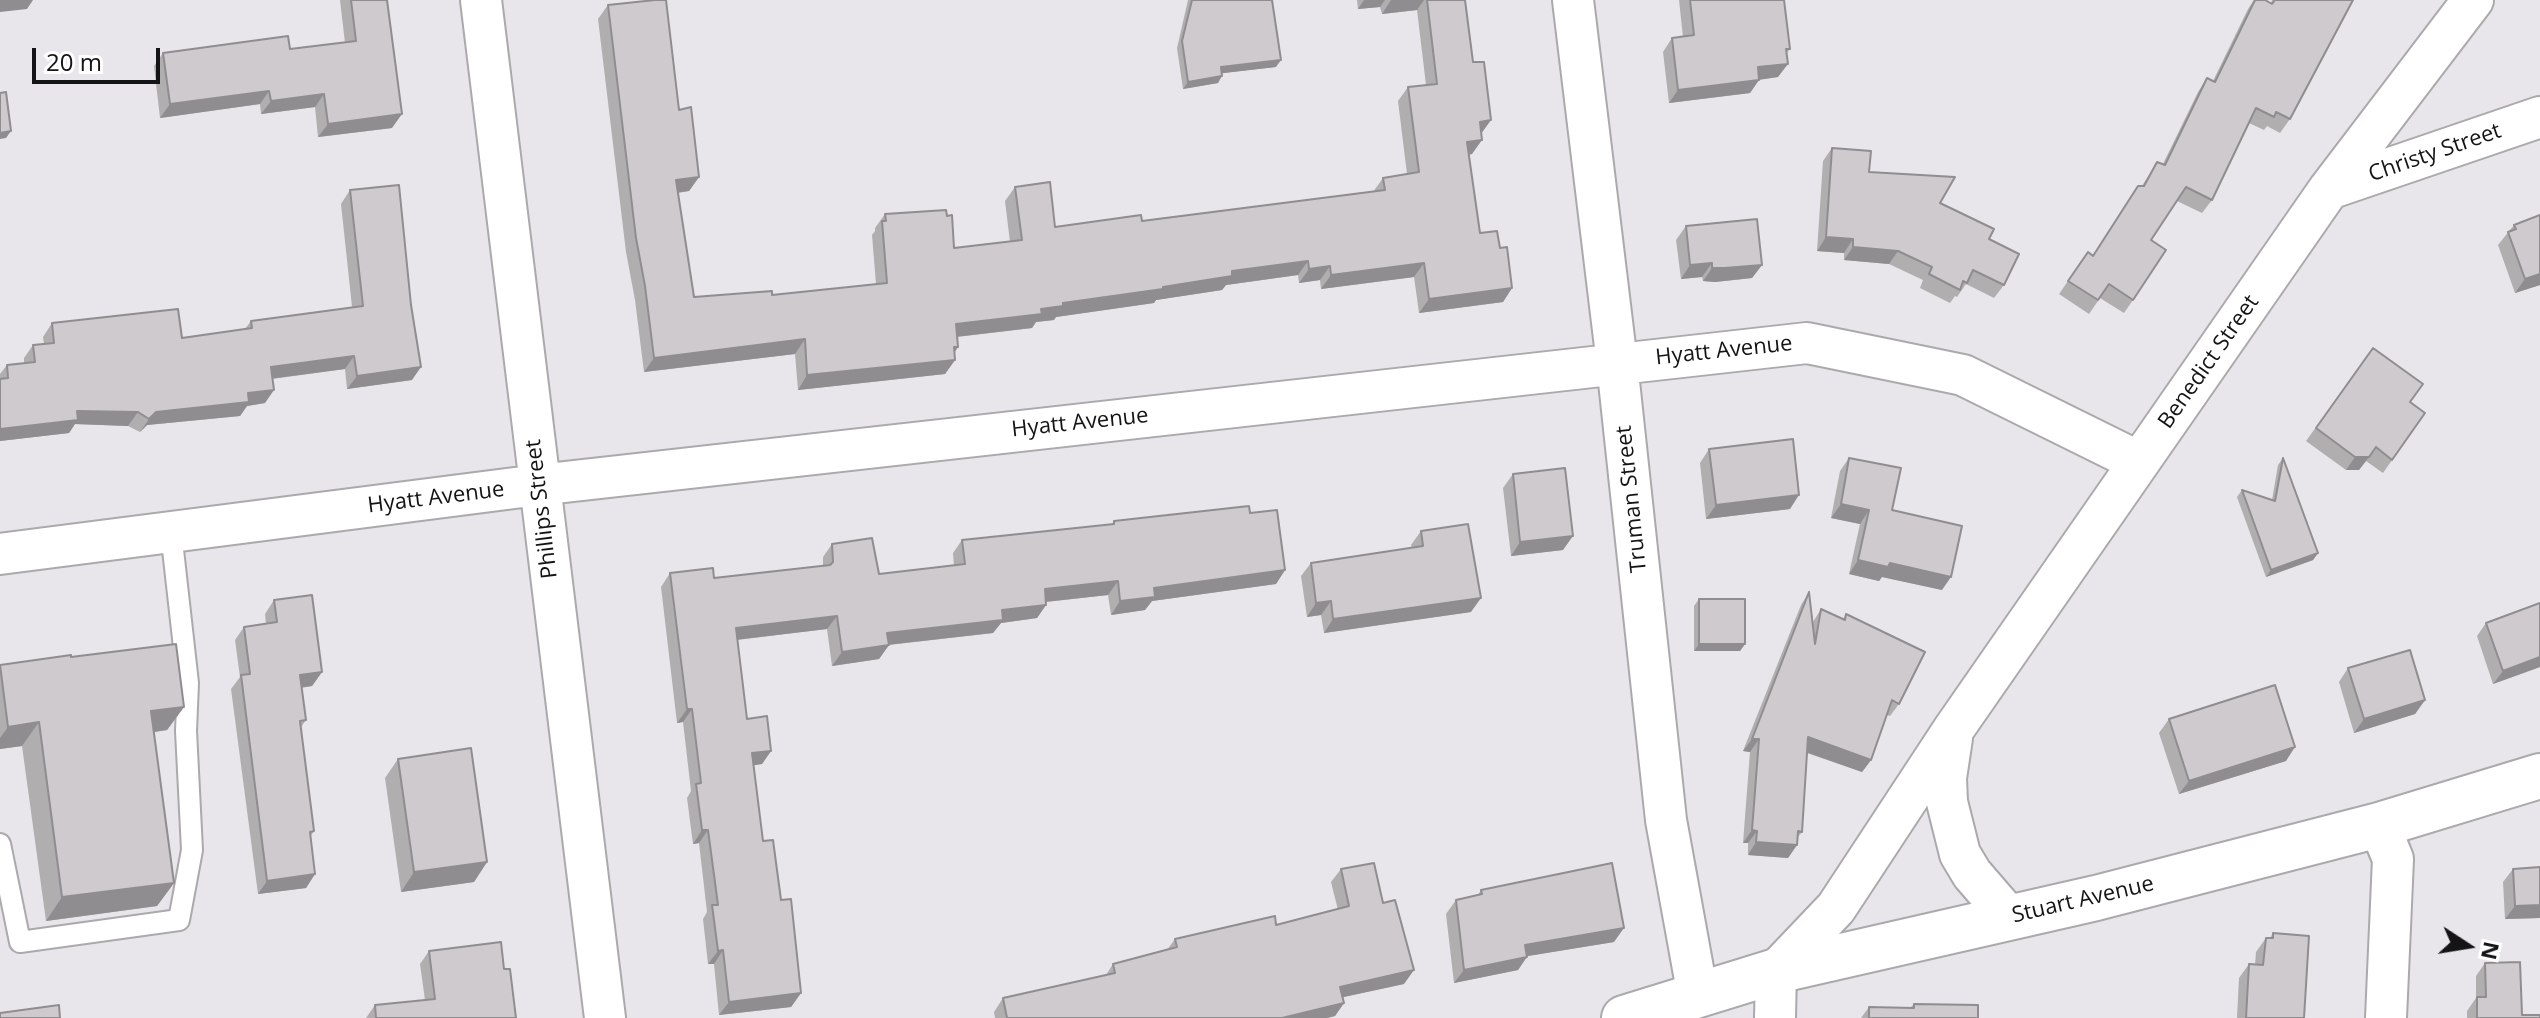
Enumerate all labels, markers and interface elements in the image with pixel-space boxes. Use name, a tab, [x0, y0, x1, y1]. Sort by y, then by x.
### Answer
scale bar	[36, 32, 164, 82]
text: 20 m	[46, 45, 102, 78]
street label: Christy Street	[2365, 118, 2505, 188]
street label: Benedict Street	[2153, 290, 2265, 434]
street label: Hyatt Avenue	[1654, 331, 1794, 371]
street label: Hyatt Avenue	[1010, 403, 1150, 443]
street label: Truman Street	[1611, 424, 1653, 574]
street label: Phillips Street	[520, 438, 564, 580]
street label: Hyatt Avenue	[366, 477, 506, 519]
street label: Stuart Avenue	[2010, 871, 2156, 929]
north arrow	[2428, 906, 2508, 986]
text: N	[2475, 939, 2508, 963]

